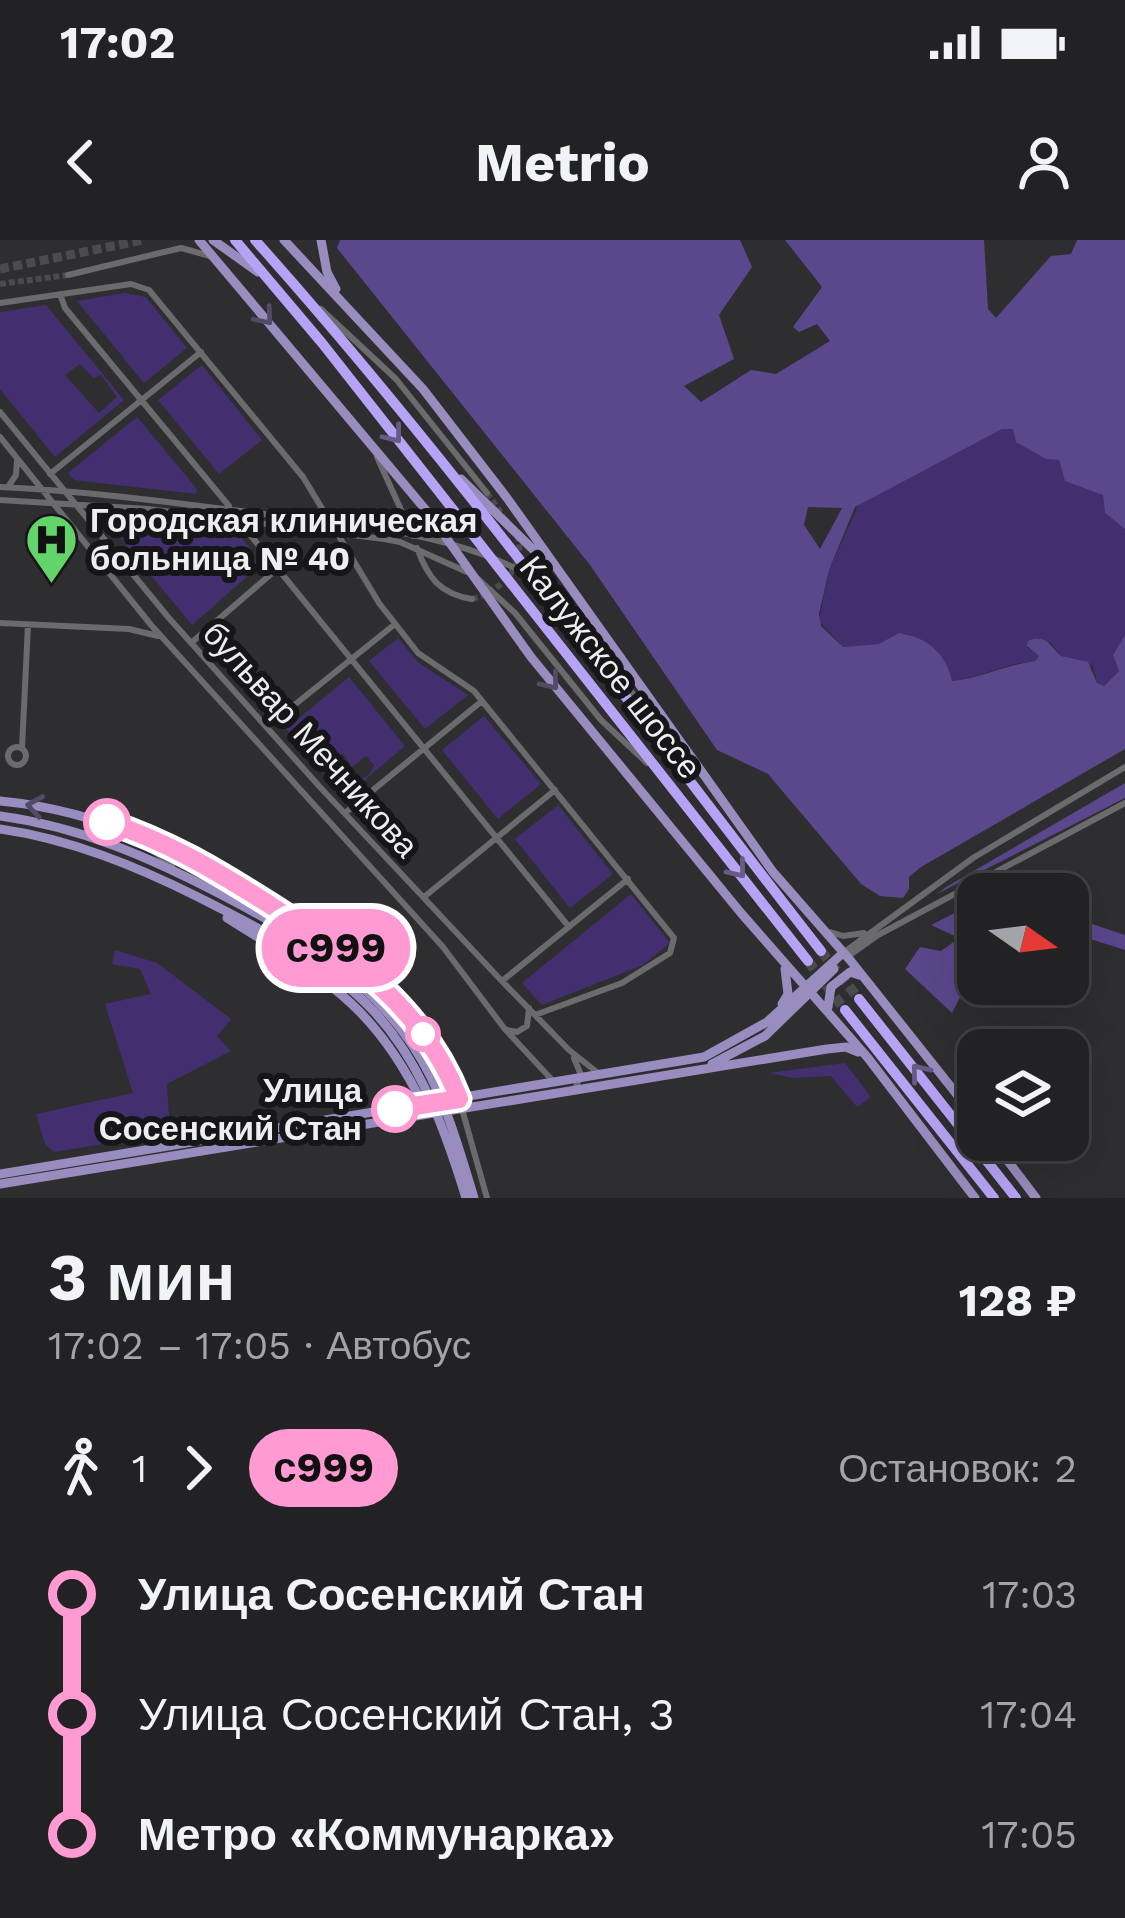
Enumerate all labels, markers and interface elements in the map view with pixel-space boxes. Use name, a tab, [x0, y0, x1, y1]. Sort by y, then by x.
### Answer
text: 17:02	[60, 16, 175, 69]
icon: back	[48, 129, 114, 195]
icon: person	[1011, 129, 1077, 195]
text: Metrio	[475, 131, 650, 194]
one-way arrow	[251, 303, 273, 325]
one-way arrow	[380, 421, 401, 443]
place label: Городская клиническая больница № 40	[90, 501, 477, 578]
hospital icon: Городская клиническая больница № 40	[23, 511, 79, 585]
street label: Калужское шоссе	[512, 548, 709, 786]
street label: бульвар Мечникова	[195, 614, 427, 866]
one-way arrow	[537, 669, 558, 691]
one-way arrow	[25, 794, 45, 819]
unlabelled marker	[85, 800, 129, 844]
one-way arrow	[723, 857, 745, 879]
north arrow	[957, 873, 1089, 1005]
map controls	[957, 873, 1089, 1161]
line badge: с999	[252, 909, 420, 987]
text: с999	[286, 923, 386, 972]
unlabelled marker	[407, 1018, 439, 1050]
button: layers	[957, 1029, 1089, 1161]
one-way arrow	[911, 1064, 933, 1086]
place label: Улица Сосенский Стан	[99, 1071, 363, 1148]
marker: Улица Сосенский Стан	[373, 1087, 417, 1131]
text: 3 мин	[48, 1239, 235, 1316]
text: 128 ₽	[959, 1274, 1077, 1327]
text: 17:02 – 17:05 · Автобус	[48, 1323, 471, 1368]
icon: walk	[48, 1435, 114, 1501]
icon: forward	[165, 1435, 231, 1501]
text: с999	[273, 1443, 374, 1492]
text: 1	[132, 1446, 147, 1491]
text: Остановок: 2	[838, 1446, 1077, 1491]
text: Улица Сосенский Стан	[138, 1568, 645, 1621]
text: 17:03	[982, 1572, 1077, 1617]
text: Улица Сосенский Стан, 3	[138, 1688, 675, 1741]
text: 17:04	[980, 1692, 1077, 1737]
text: Метро «Коммунарка»	[138, 1808, 615, 1861]
text: 17:05	[981, 1812, 1077, 1857]

